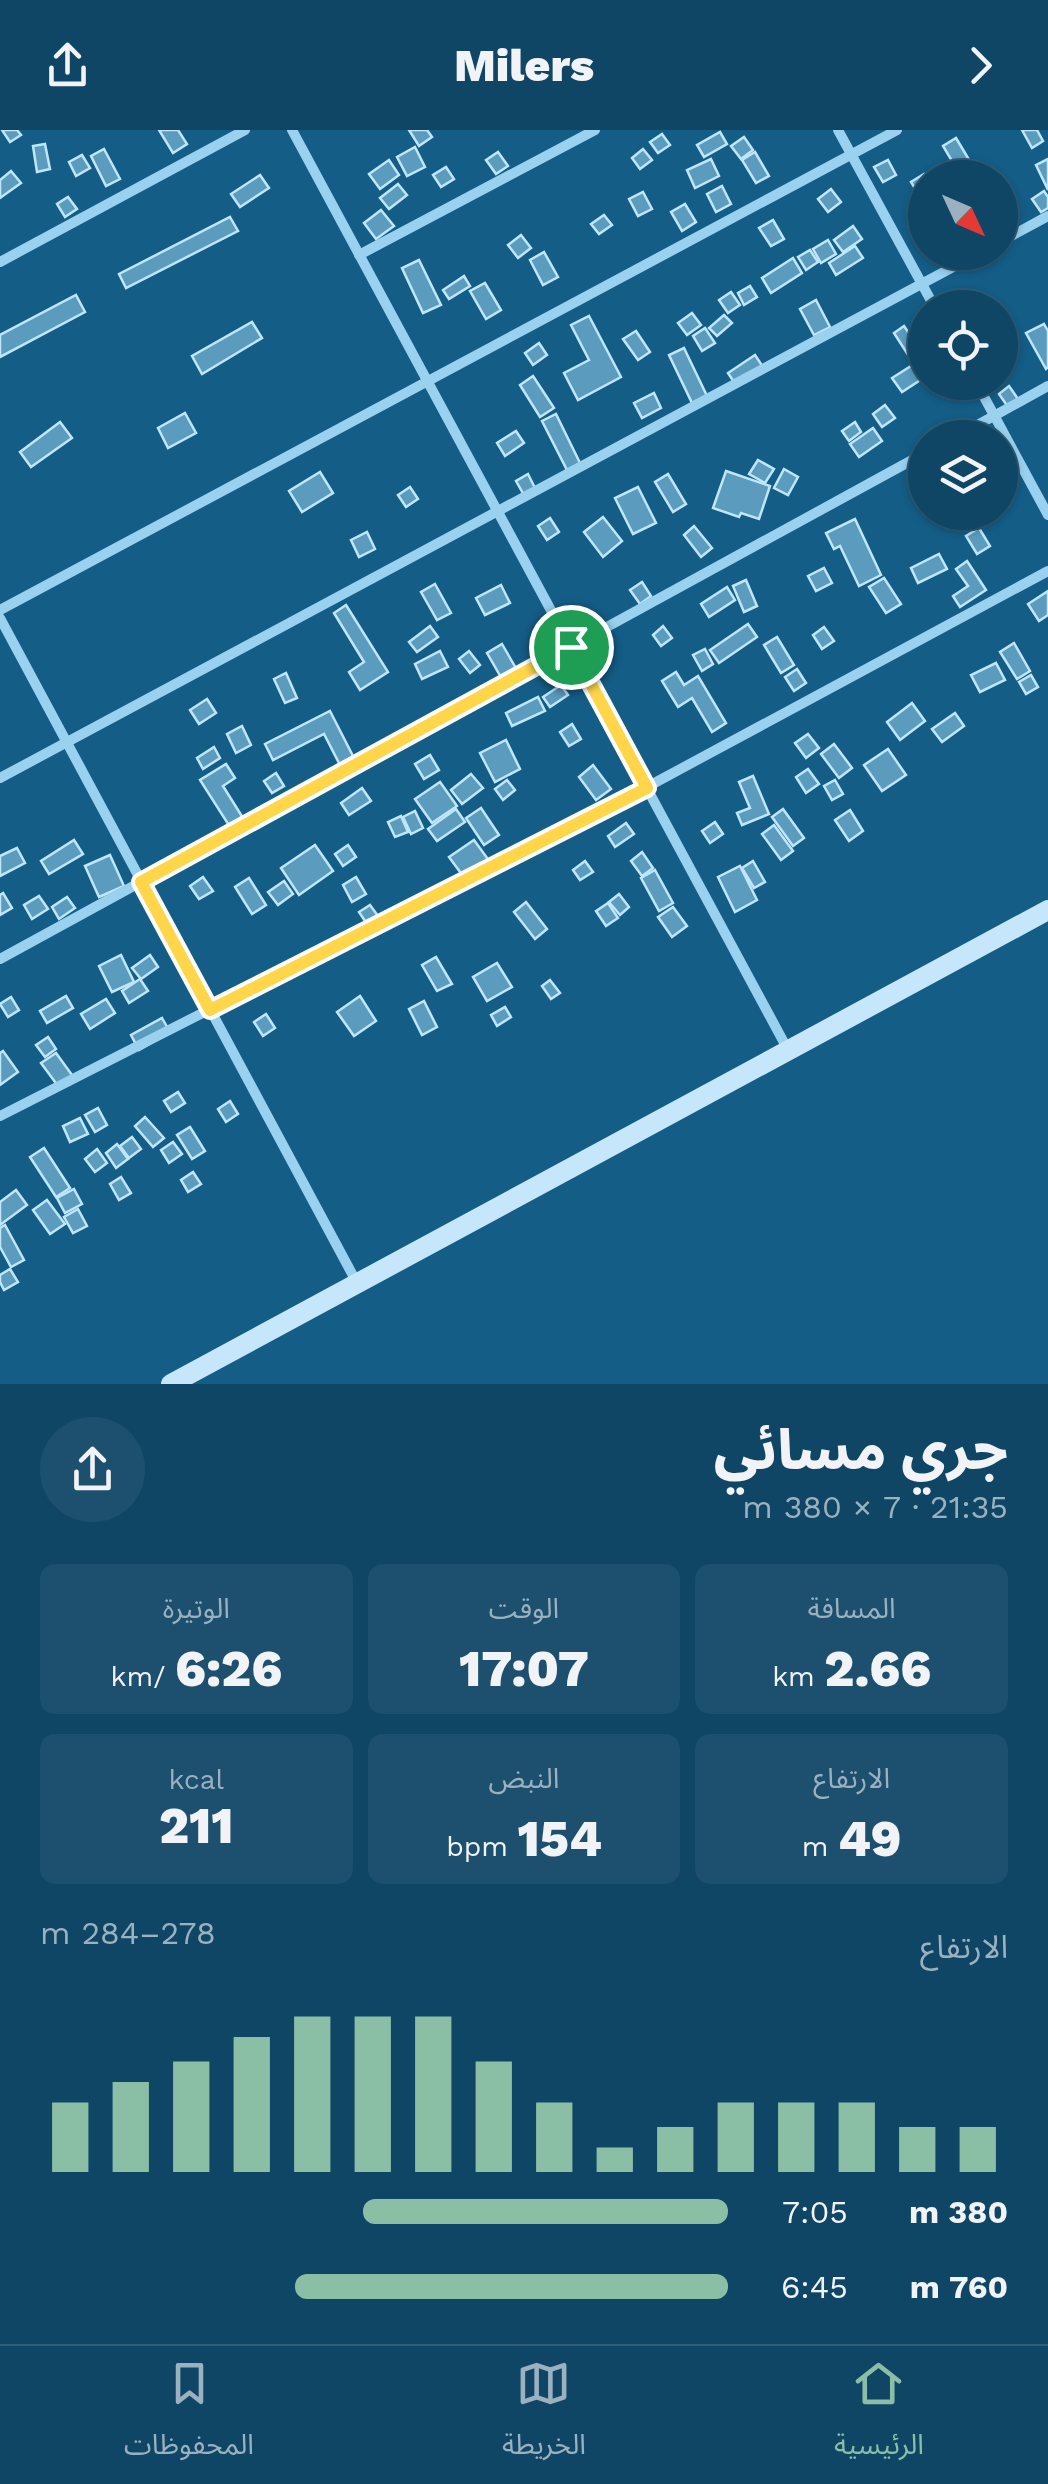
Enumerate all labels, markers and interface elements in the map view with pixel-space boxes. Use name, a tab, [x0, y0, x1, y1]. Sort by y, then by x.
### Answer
icon: share	[40, 38, 95, 93]
icon: forward	[953, 38, 1008, 93]
text: Milers	[454, 39, 594, 92]
north arrow	[908, 160, 1018, 270]
map controls	[908, 160, 1018, 530]
button: locate	[908, 290, 1018, 400]
button: layers	[908, 420, 1018, 530]
pin	[529, 605, 614, 690]
icon: arrive	[544, 620, 599, 675]
button: share	[40, 1417, 145, 1522]
text: جري مسائي	[714, 1418, 1008, 1482]
text: 21:35 · 7 × 380 m	[742, 1488, 1008, 1526]
text: الوتيرة	[163, 1592, 230, 1625]
text: الوقت	[489, 1592, 559, 1625]
text: المسافة	[808, 1592, 896, 1625]
text: 6:26	[175, 1639, 282, 1698]
text: 17:07	[459, 1639, 589, 1698]
text: 2.66	[824, 1639, 931, 1698]
text: /km	[111, 1660, 175, 1693]
text: km	[772, 1660, 824, 1693]
text: النبض	[489, 1762, 560, 1795]
text: الارتفاع	[813, 1762, 890, 1795]
text: kcal	[169, 1763, 224, 1796]
text: 211	[159, 1796, 234, 1855]
text: 154	[517, 1809, 602, 1868]
text: 49	[838, 1809, 902, 1868]
text: bpm	[446, 1830, 517, 1863]
text: m	[802, 1830, 838, 1863]
text: 278–284 m	[40, 1914, 216, 1952]
text: الارتفاع	[920, 1928, 1008, 1966]
text: 7:05	[782, 2193, 848, 2231]
text: 380 m	[909, 2193, 1008, 2231]
text: 6:45	[781, 2268, 848, 2306]
text: 760 m	[910, 2268, 1008, 2306]
tab: المحفوظات	[124, 2356, 254, 2475]
tab: الخريطة	[502, 2356, 586, 2475]
tab: الرئيسية	[834, 2356, 924, 2475]

